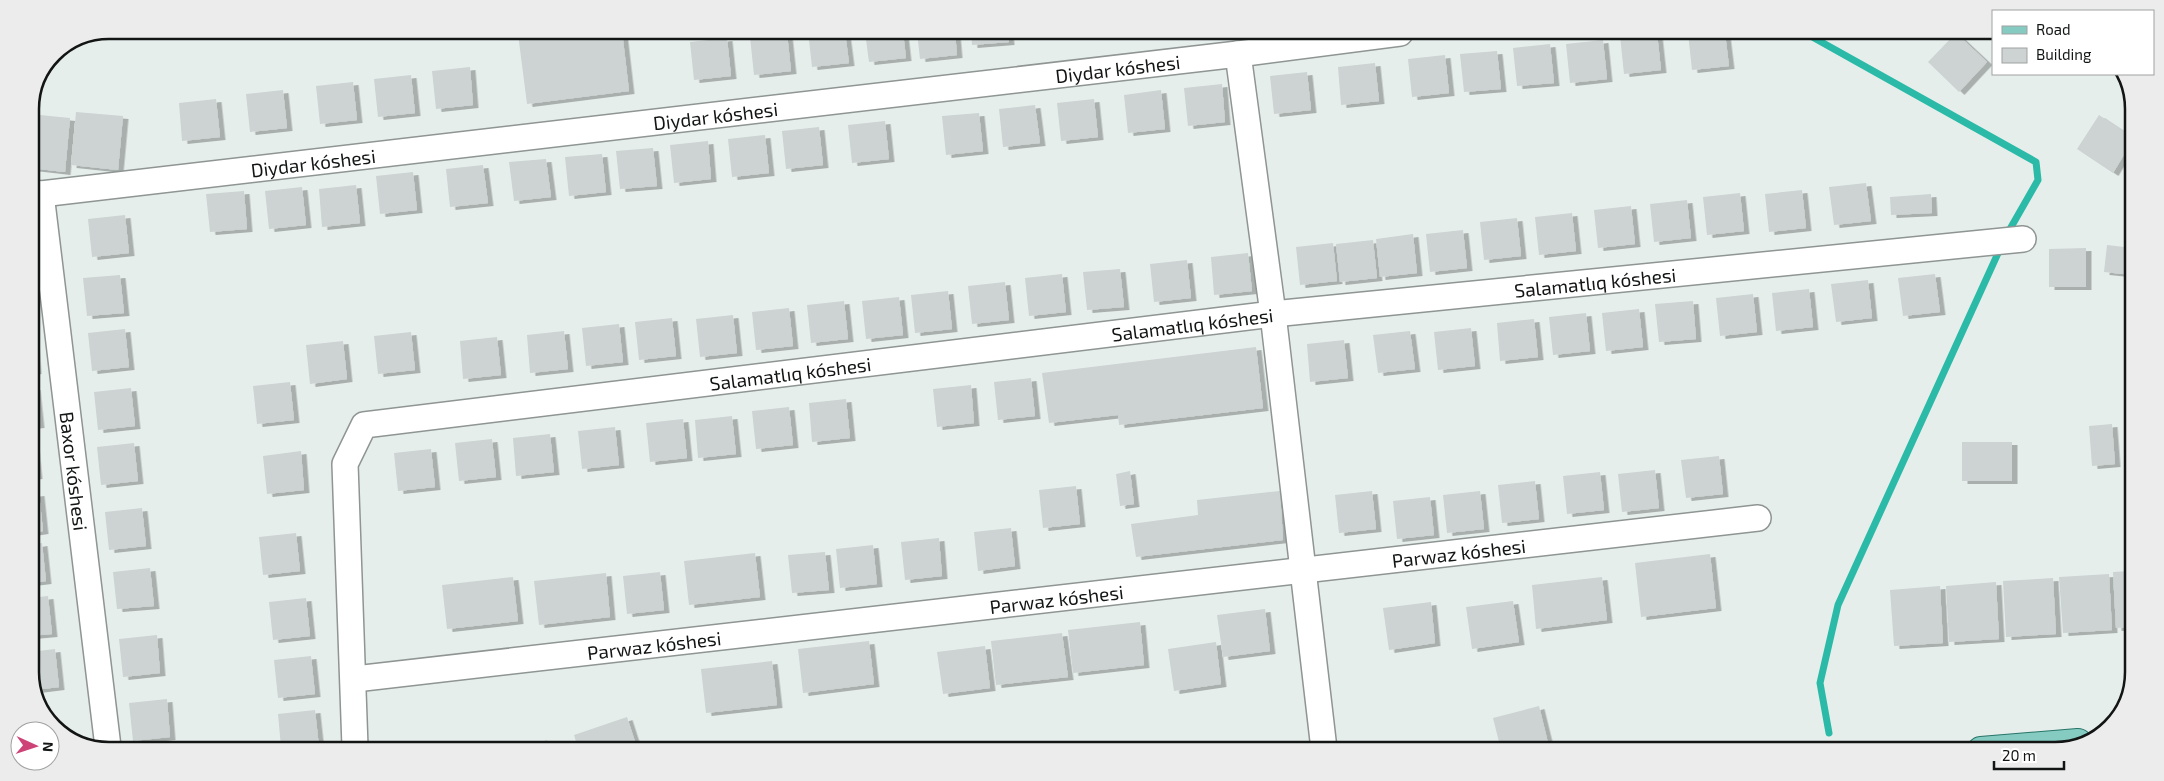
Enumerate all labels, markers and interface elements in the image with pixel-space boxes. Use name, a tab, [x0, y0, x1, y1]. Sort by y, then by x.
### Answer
legend	[1992, 10, 2154, 75]
text: Road	[2036, 20, 2071, 38]
text: Building	[2036, 45, 2092, 63]
street label: Diydar kóshesi	[1054, 49, 1181, 87]
street label: Diydar kóshesi	[652, 96, 779, 134]
street label: Diydar kóshesi	[249, 143, 377, 181]
street label: Salamatlıq kóshesi	[1513, 262, 1677, 301]
street label: Salamatlıq kóshesi	[1110, 303, 1274, 345]
street label: Salamatlıq kóshesi	[708, 352, 872, 394]
street label: Baxor kóshesi	[56, 410, 93, 532]
street label: Parwaz kóshesi	[1391, 533, 1527, 571]
street label: Parwaz kóshesi	[988, 579, 1125, 618]
street label: Parwaz kóshesi	[586, 626, 722, 664]
north arrow	[10, 721, 60, 771]
scale bar	[1994, 738, 2064, 770]
text: N	[40, 741, 57, 752]
text: 20 m	[2002, 746, 2036, 764]

